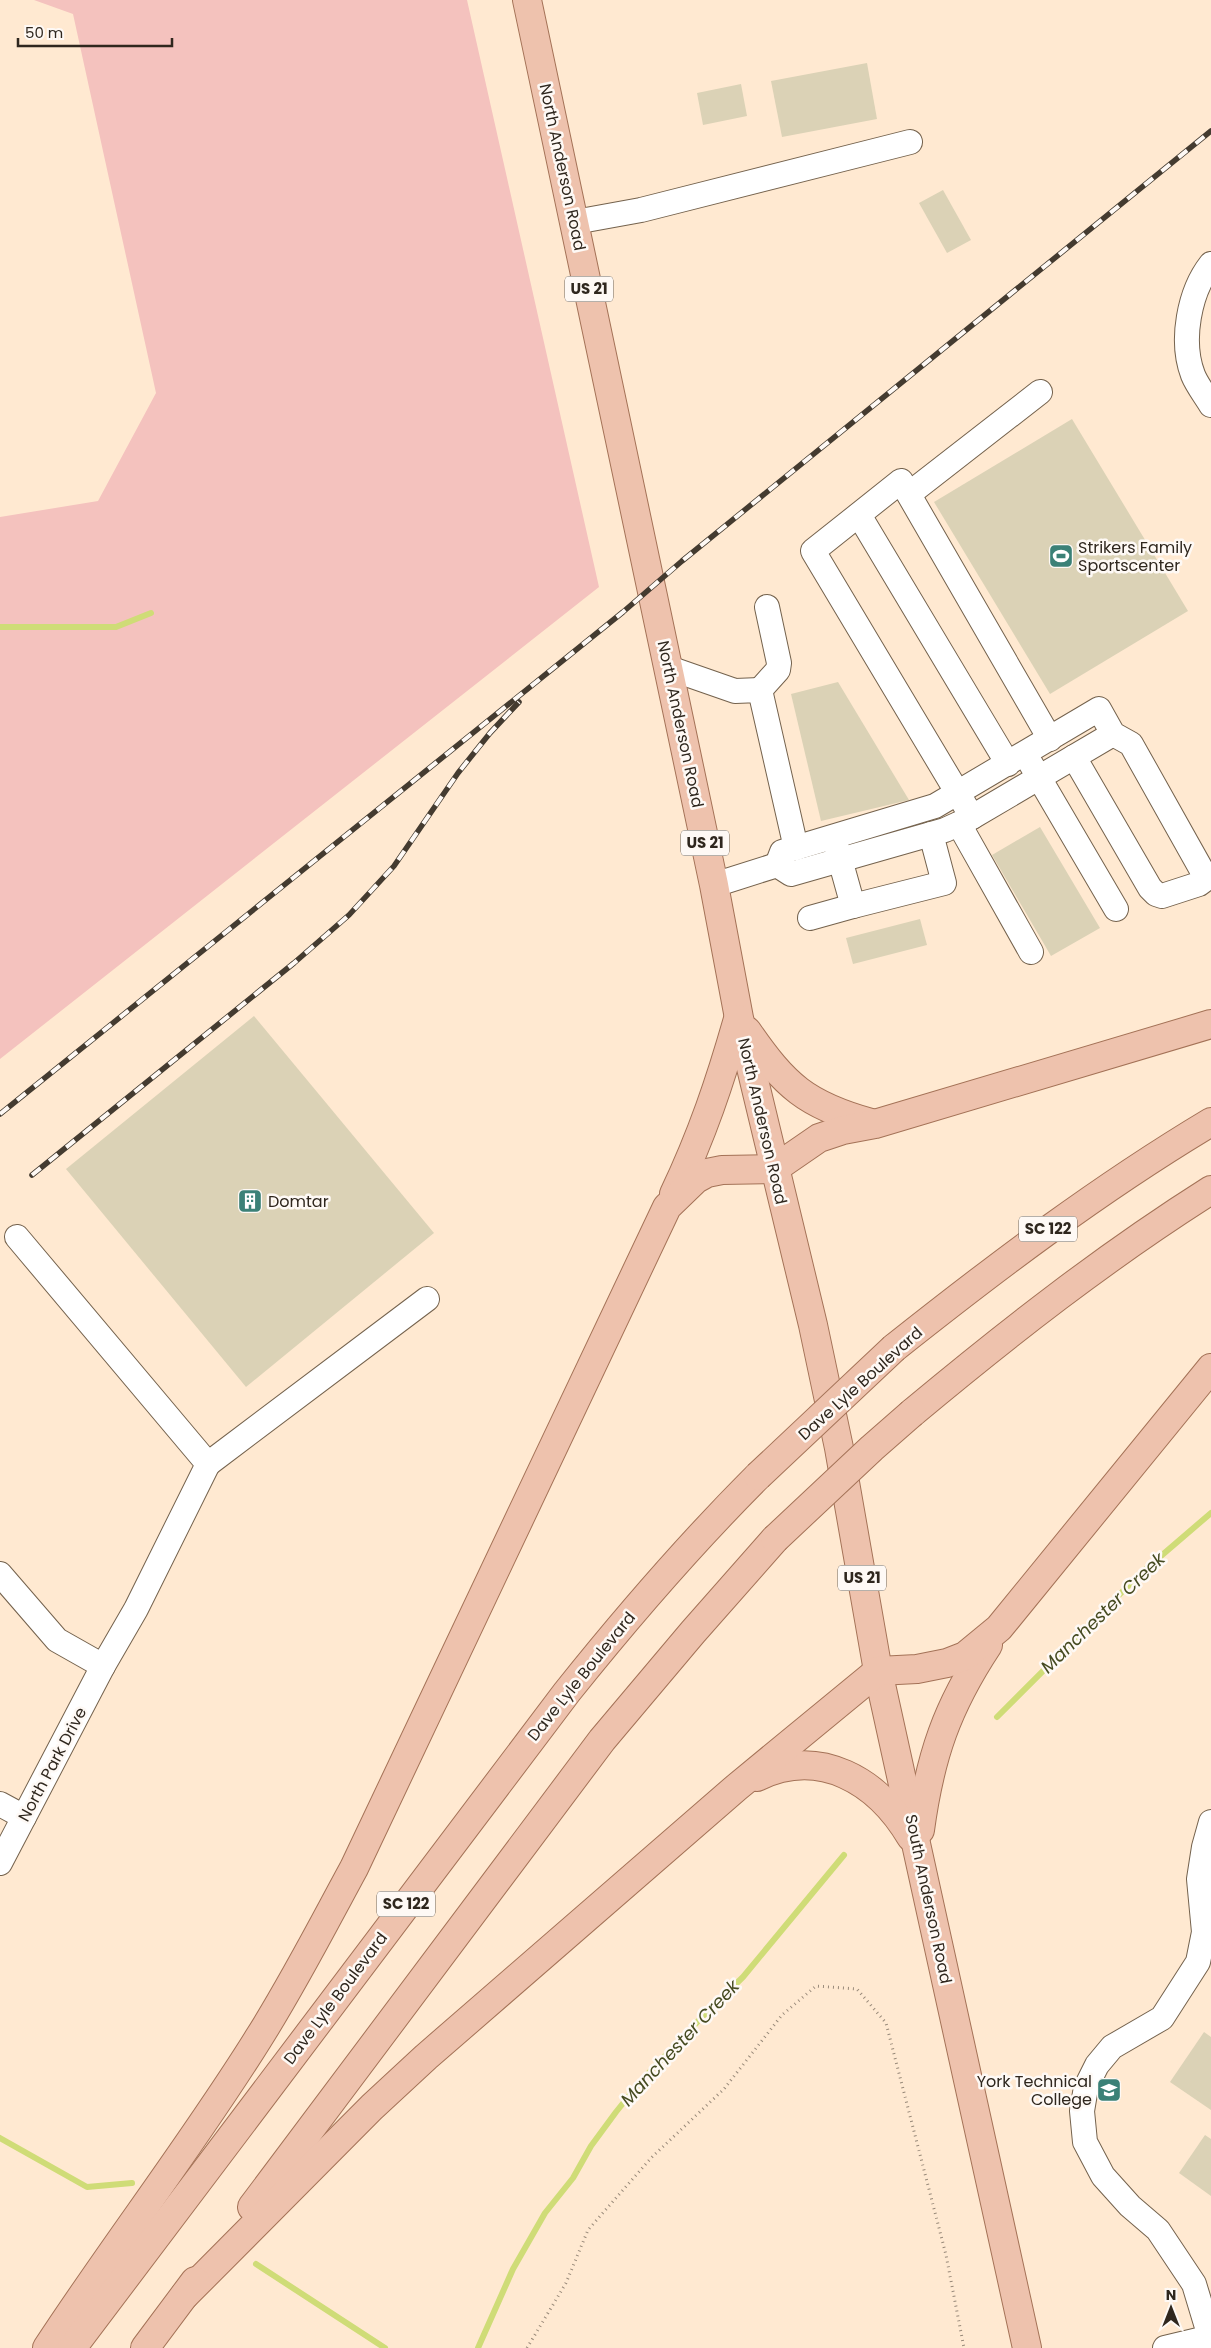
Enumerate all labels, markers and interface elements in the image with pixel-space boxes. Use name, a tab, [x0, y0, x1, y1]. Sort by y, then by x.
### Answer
scale bar	[18, 15, 171, 47]
text: 50 m	[25, 22, 63, 43]
street label: North Anderson Road	[534, 81, 591, 253]
road number: US 21	[565, 276, 613, 302]
place label: Strikers Family Sportscenter	[1078, 536, 1192, 577]
sports icon: Strikers Family Sportscenter	[1048, 543, 1074, 569]
street label: North Anderson Road	[652, 638, 709, 810]
road number: US 21	[681, 830, 729, 856]
street label: North Anderson Road	[732, 1036, 793, 1207]
building icon: Domtar	[237, 1188, 263, 1214]
place label: Domtar	[268, 1190, 329, 1213]
road number: SC 122	[1019, 1216, 1077, 1242]
street label: Dave Lyle Boulevard	[793, 1321, 928, 1445]
water label: Manchester Creek	[1035, 1546, 1171, 1679]
road number: US 21	[838, 1566, 886, 1590]
street label: Dave Lyle Boulevard	[522, 1607, 641, 1746]
street label: North Park Drive	[13, 1703, 92, 1825]
street label: South Anderson Road	[899, 1812, 958, 1986]
road number: SC 122	[377, 1892, 435, 1916]
street label: Dave Lyle Boulevard	[278, 1927, 393, 2069]
water label: Manchester Creek	[615, 1974, 745, 2111]
place label: York Technical College	[977, 2070, 1092, 2111]
school or university icon: York Technical College	[1096, 2077, 1122, 2103]
north arrow	[1146, 2283, 1196, 2333]
text: N	[1166, 2285, 1176, 2305]

